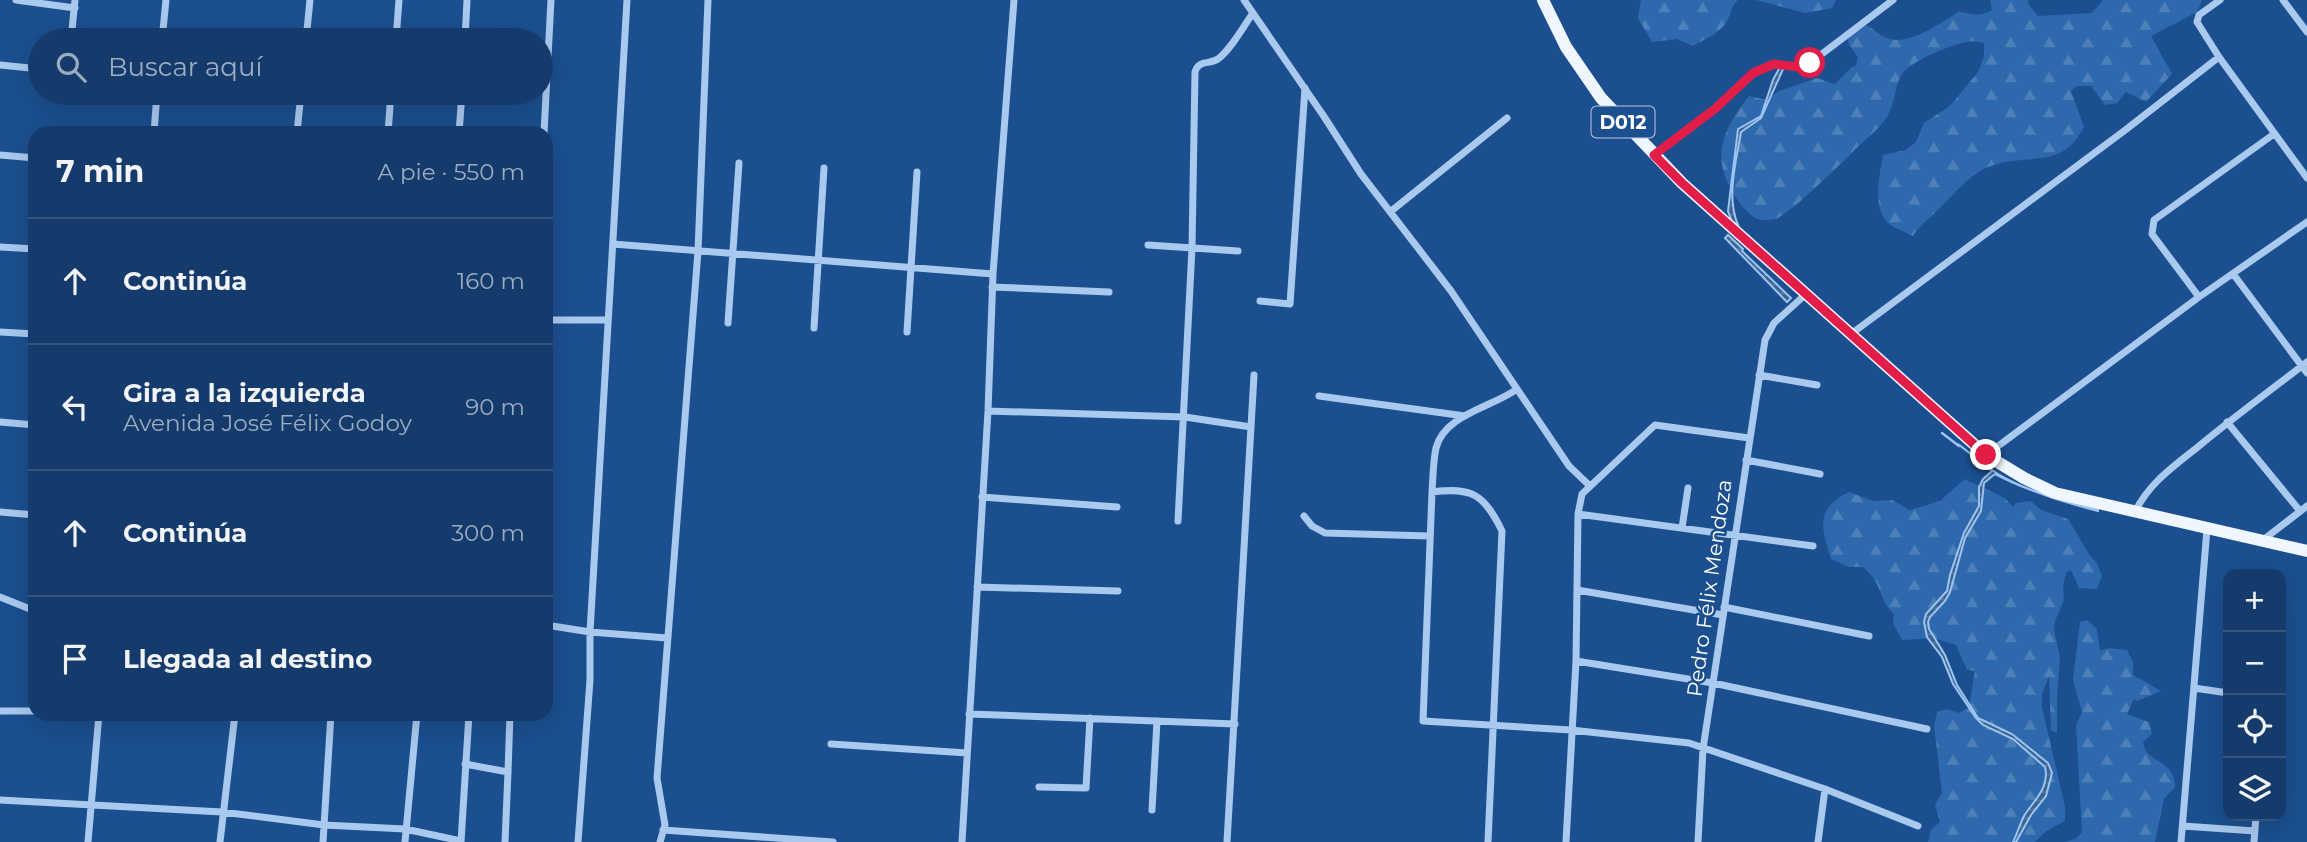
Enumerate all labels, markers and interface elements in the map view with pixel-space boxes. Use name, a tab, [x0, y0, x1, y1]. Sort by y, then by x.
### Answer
search box	[28, 28, 553, 105]
route start	[1794, 47, 1825, 78]
icon: search	[52, 48, 90, 86]
text: Buscar aquí	[108, 51, 262, 83]
road number: D012	[1592, 106, 1654, 138]
text: 7 min	[56, 153, 144, 190]
text: A pie · 550 m	[377, 158, 525, 186]
icon: ahead	[56, 262, 94, 300]
text: Continúa	[123, 265, 247, 297]
text: 160 m	[457, 267, 525, 295]
text: Gira a la izquierda	[123, 377, 366, 409]
icon: left	[56, 388, 94, 426]
text: 90 m	[465, 393, 525, 421]
text: Avenida José Félix Godoy	[123, 409, 412, 437]
route end	[1970, 439, 2001, 470]
street label: Pedro Félix Mendoza	[1681, 478, 1737, 698]
icon: ahead	[56, 514, 94, 552]
text: Continúa	[123, 517, 247, 549]
text: 300 m	[451, 519, 525, 547]
map controls	[2223, 569, 2286, 821]
button: +	[2223, 569, 2286, 632]
button: −	[2223, 632, 2286, 695]
icon: arrive	[56, 640, 94, 678]
text: Llegada al destino	[123, 643, 372, 675]
button: locate	[2223, 695, 2286, 758]
button: layers	[2223, 758, 2286, 821]

